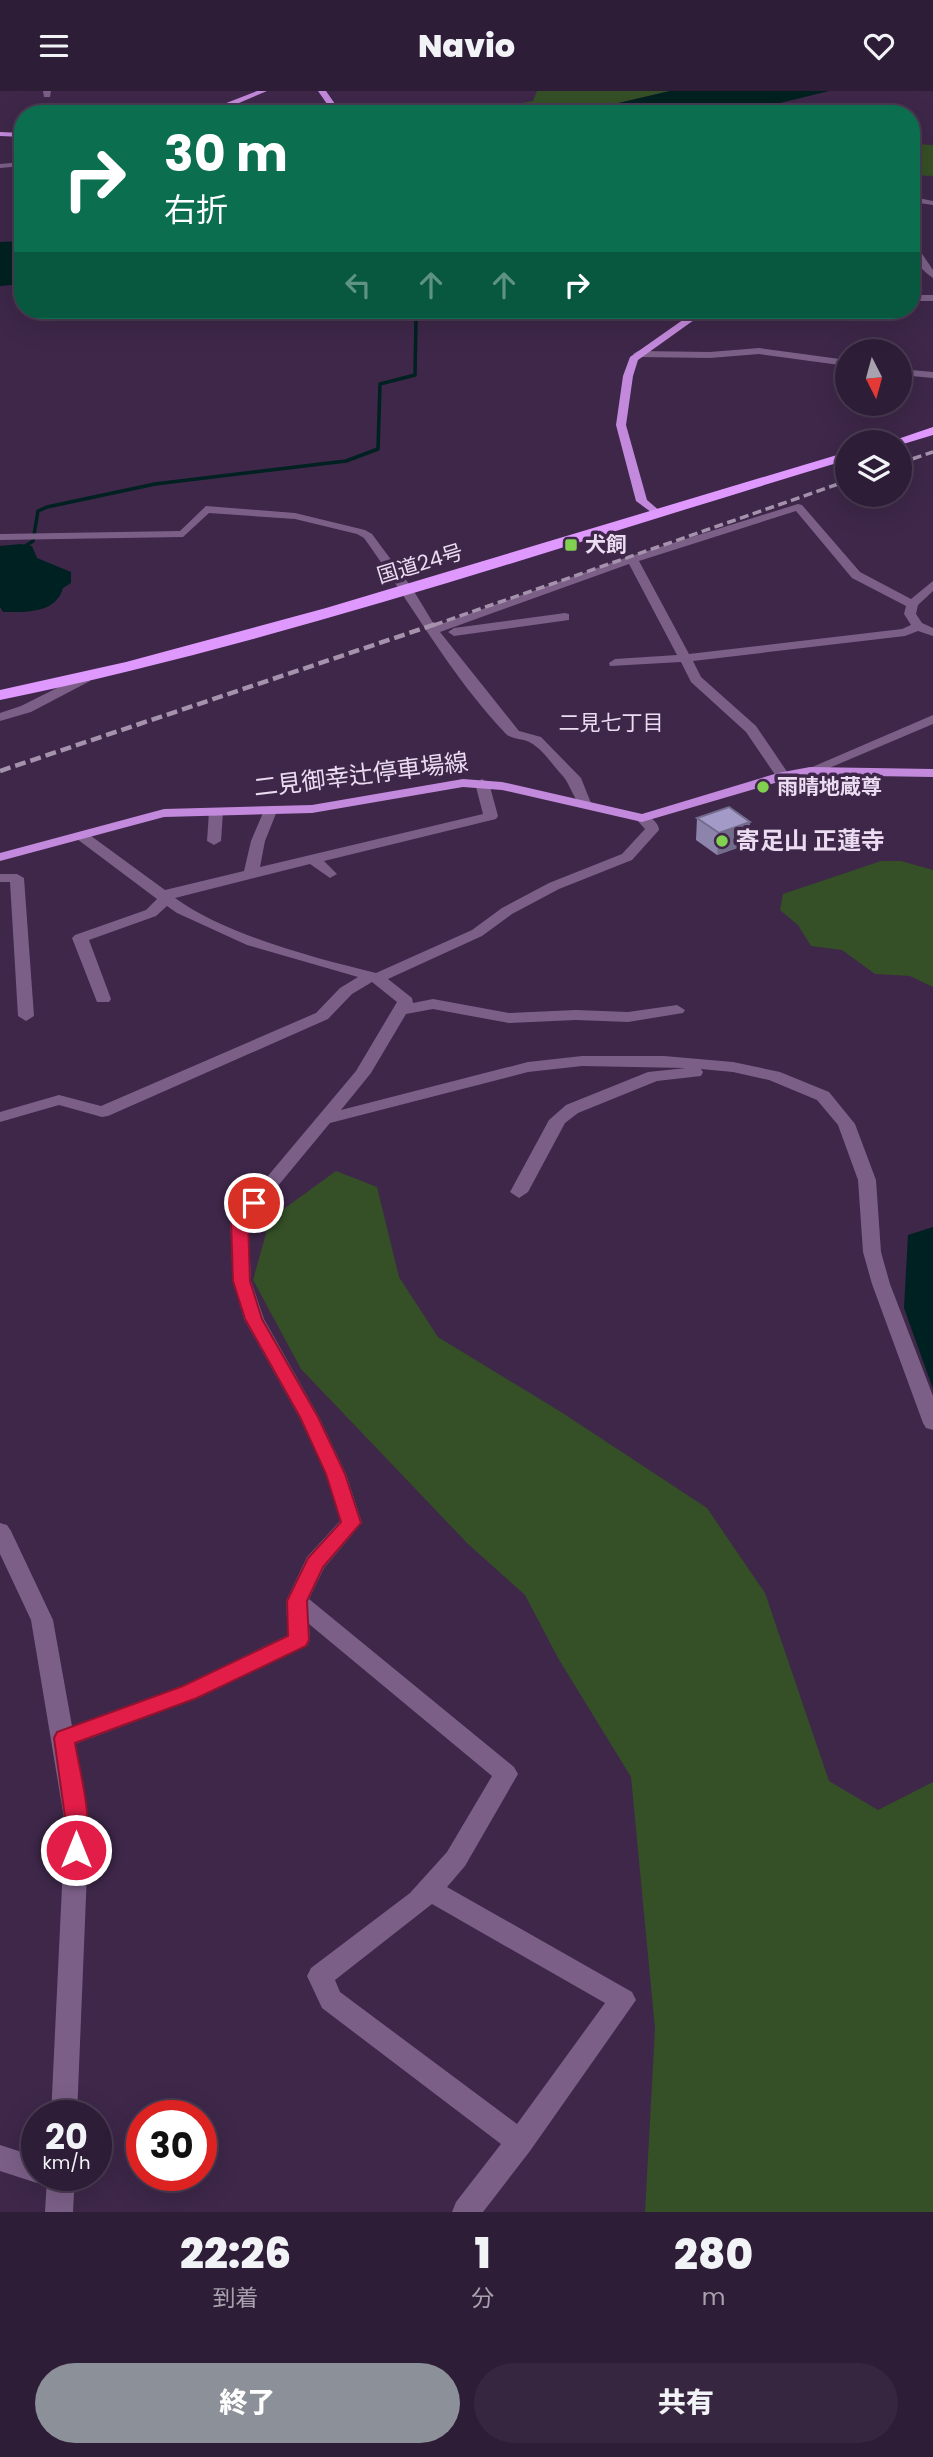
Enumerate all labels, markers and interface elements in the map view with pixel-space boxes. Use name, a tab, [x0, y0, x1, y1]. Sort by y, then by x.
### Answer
text: Navio	[418, 23, 515, 68]
icon: menu	[35, 27, 73, 65]
icon: heart	[860, 27, 898, 65]
text: 30 m	[164, 120, 288, 188]
icon: right	[49, 133, 140, 224]
text: 右折	[164, 187, 228, 232]
icon: left	[339, 266, 377, 304]
icon: ahead	[412, 266, 450, 304]
icon: ahead	[485, 266, 523, 304]
icon: right	[558, 266, 596, 304]
north arrow	[835, 339, 912, 417]
map controls	[835, 339, 912, 507]
button: layers	[835, 430, 912, 507]
place label: 犬飼	[585, 530, 627, 559]
street label: 国道24号	[373, 537, 466, 590]
marker: 犬飼	[563, 537, 579, 553]
district label: 二見七丁目	[559, 708, 664, 737]
street label: 二見御幸辻停車場線	[252, 745, 470, 804]
place label: 雨晴地蔵尊	[777, 772, 882, 801]
marker: 雨晴地蔵尊	[755, 779, 771, 795]
place label: 寄足山 正蓮寺	[736, 824, 885, 857]
marker: 寄足山 正蓮寺	[714, 833, 730, 849]
pin	[224, 1173, 284, 1233]
icon: arrive	[235, 1184, 273, 1222]
position arrow	[39, 1813, 113, 1887]
speed limit sign: 30	[126, 2100, 217, 2191]
text: 20	[45, 2112, 88, 2161]
text: km/h	[43, 2150, 90, 2175]
text: 22:26	[180, 2224, 291, 2283]
text: 1	[474, 2224, 491, 2283]
text: 280	[674, 2225, 753, 2284]
text: m	[702, 2281, 725, 2313]
text: 到着	[213, 2282, 259, 2314]
text: 分	[471, 2282, 494, 2314]
button: 終了	[35, 2363, 460, 2443]
button: 共有	[474, 2363, 898, 2443]

